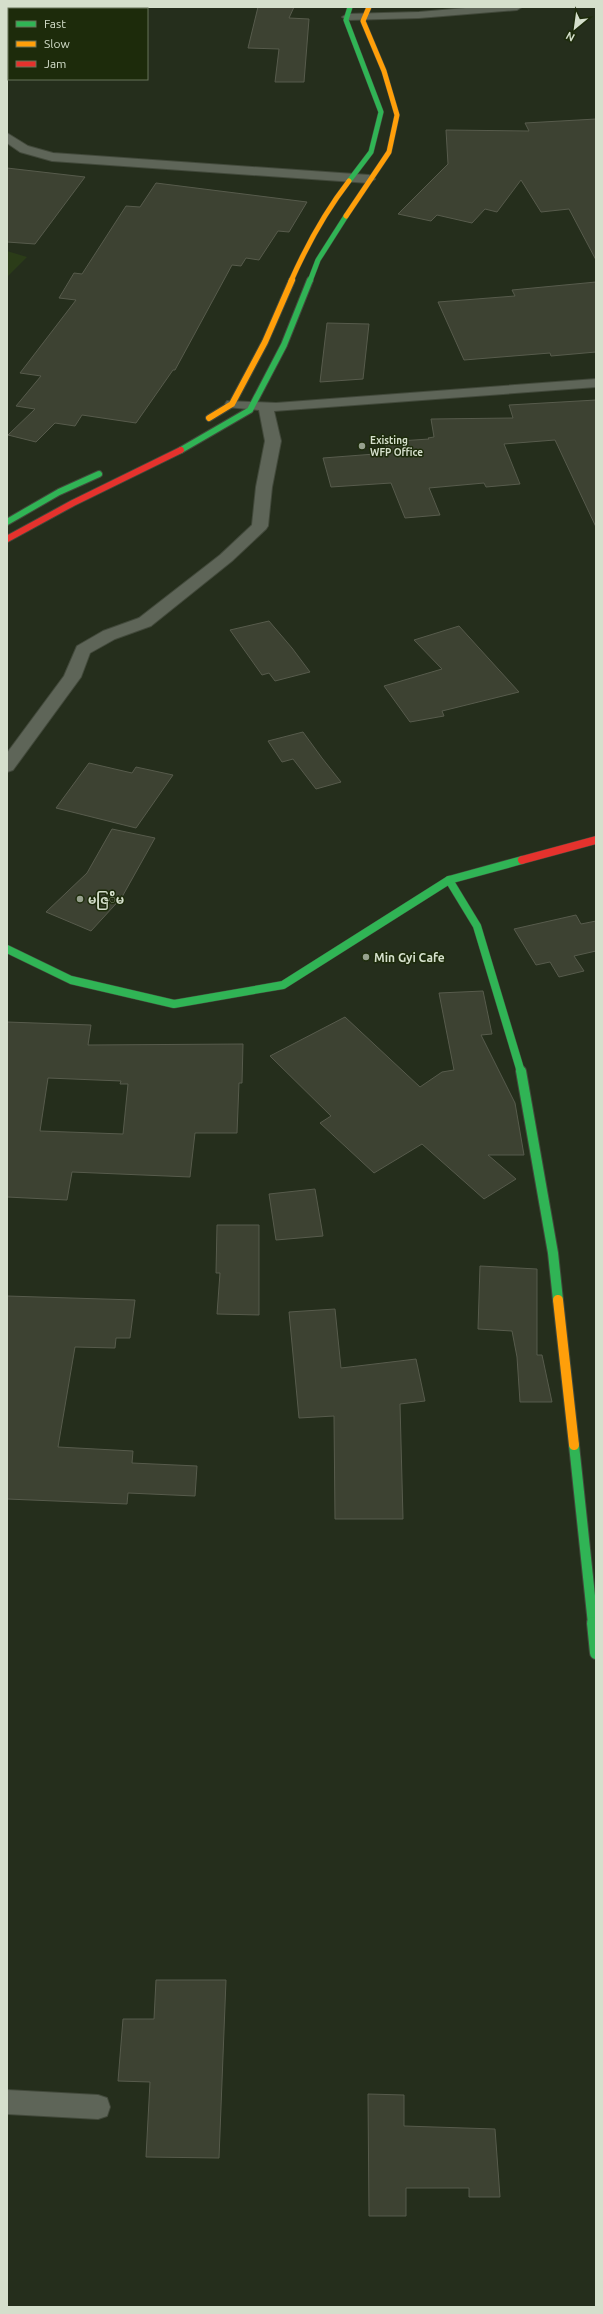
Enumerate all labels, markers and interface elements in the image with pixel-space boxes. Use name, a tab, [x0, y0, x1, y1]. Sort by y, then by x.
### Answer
legend	[8, 8, 148, 80]
north arrow	[555, 8, 595, 48]
text: Fast	[44, 17, 66, 30]
text: N	[564, 30, 577, 44]
text: Slow	[44, 37, 70, 50]
text: Jam	[44, 57, 66, 70]
place label: Existing WFP Office	[370, 435, 423, 458]
marker: Existing WFP Office	[357, 441, 367, 451]
place label: မဇြ်ိမ	[88, 890, 124, 910]
marker: မဇြ်ိမ	[75, 894, 85, 904]
place label: Min Gyi Cafe	[374, 951, 445, 964]
marker: Min Gyi Cafe	[361, 952, 371, 962]

